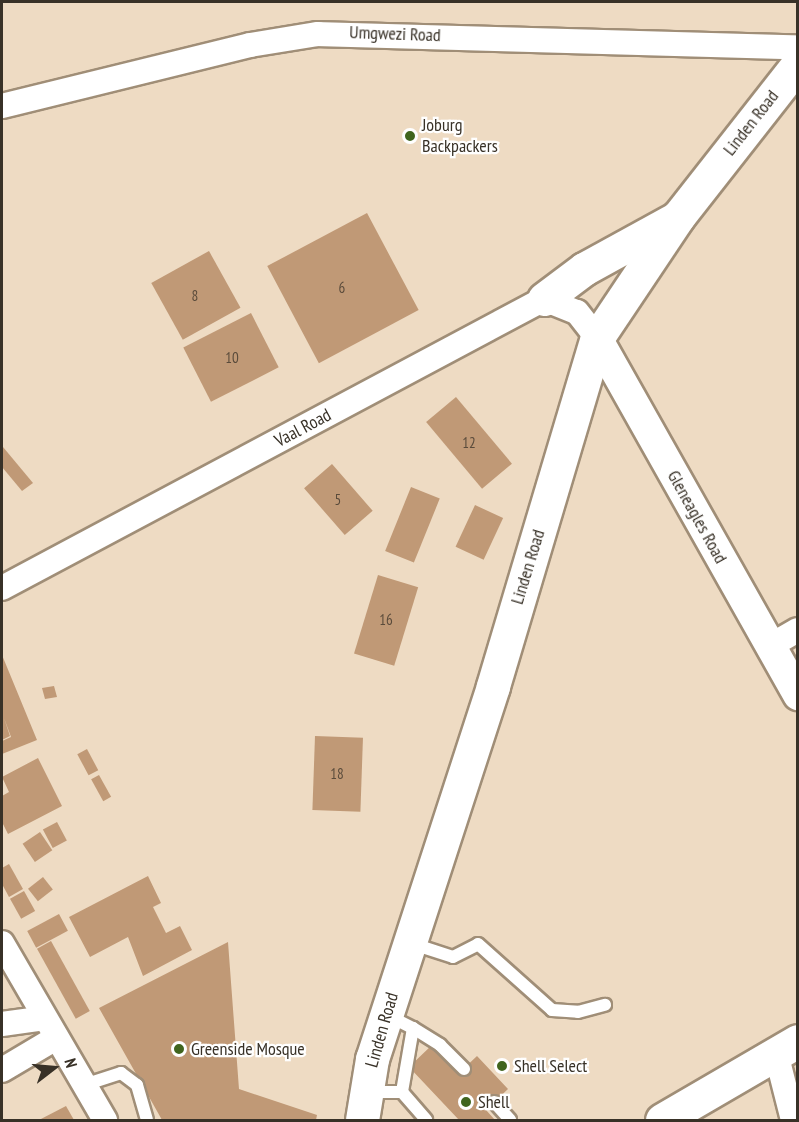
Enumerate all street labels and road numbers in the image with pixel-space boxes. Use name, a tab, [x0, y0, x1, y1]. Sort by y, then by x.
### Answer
street label: Umgwezi Road	[349, 22, 441, 46]
street label: Linden Road	[719, 86, 783, 160]
street label: Vaal Road	[271, 404, 335, 452]
street label: Gleneagles Road	[663, 467, 731, 567]
street label: Linden Road	[506, 527, 550, 607]
street label: Linden Road	[361, 990, 403, 1070]

